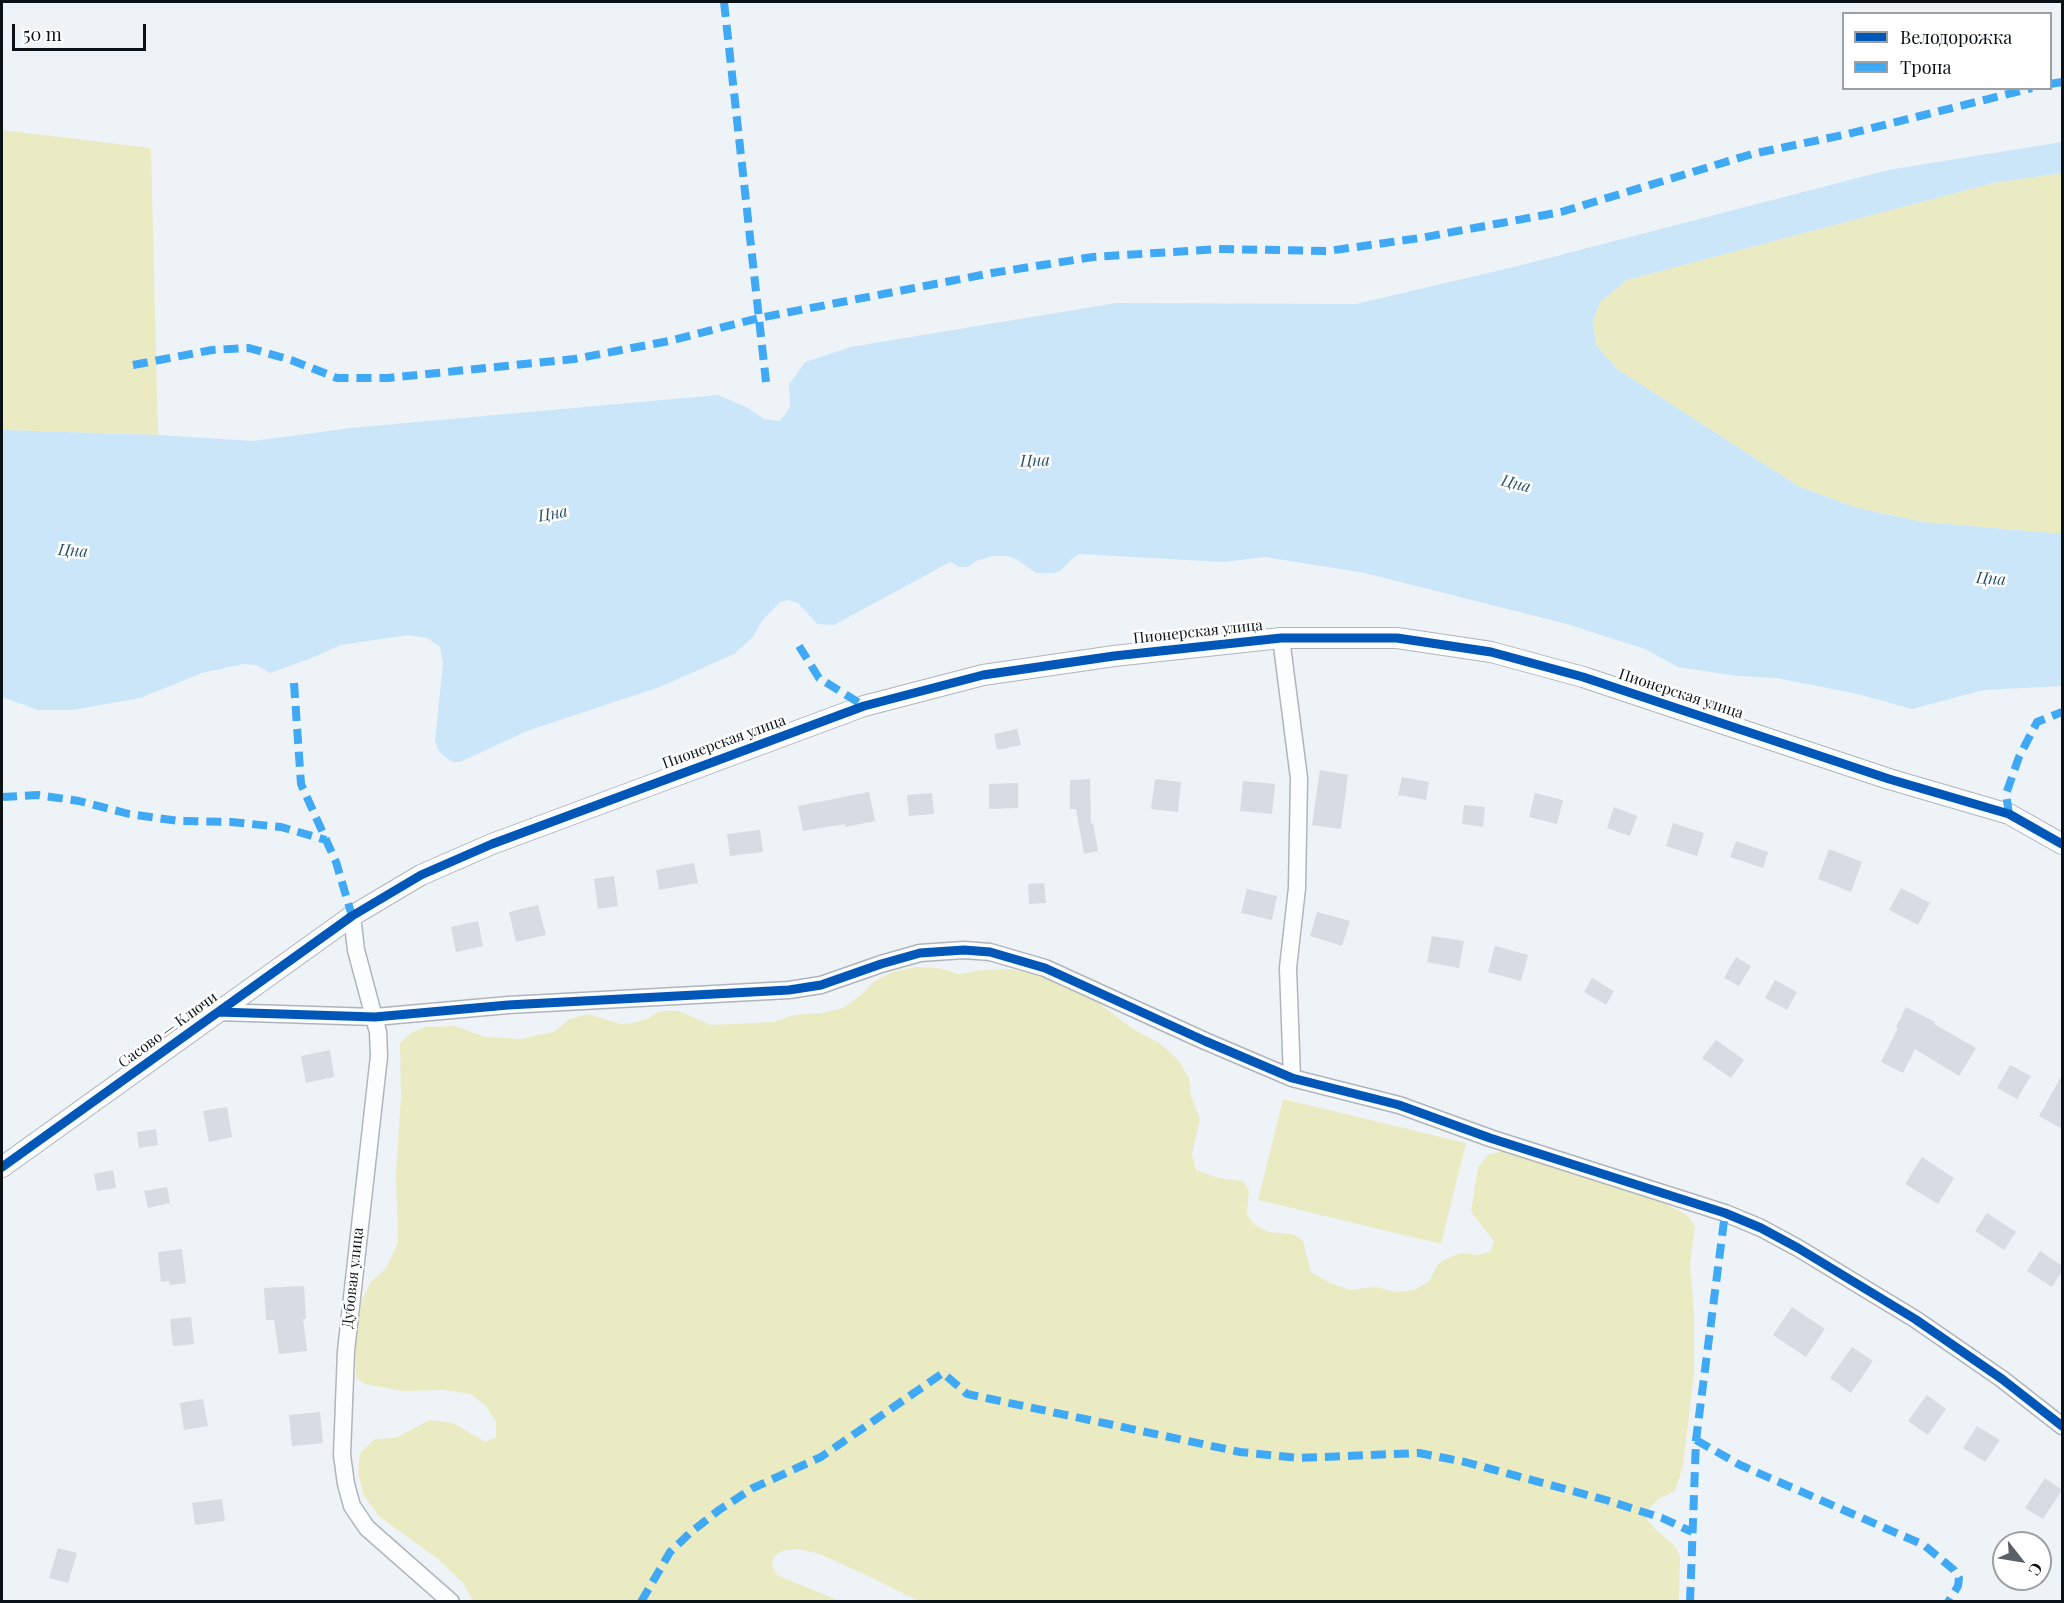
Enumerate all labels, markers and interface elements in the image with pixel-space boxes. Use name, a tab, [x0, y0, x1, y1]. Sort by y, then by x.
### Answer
scale bar	[15, 12, 148, 50]
legend	[1842, 12, 2052, 90]
text: 50 m	[23, 22, 62, 46]
text: Велодорожка	[1900, 25, 2012, 49]
text: Тропа	[1900, 55, 1951, 79]
water label: Цна	[1020, 451, 1050, 471]
water label: Цна	[1499, 471, 1533, 497]
water label: Цна	[537, 502, 569, 526]
water label: Цна	[57, 540, 89, 562]
water label: Цна	[1975, 568, 2007, 590]
street label: Пионерская улица	[1132, 616, 1264, 648]
street label: Пионерская улица	[1616, 665, 1746, 723]
street label: Пионерская улица	[660, 711, 788, 773]
street label: Сасово — Ключи	[115, 988, 221, 1072]
street label: Дубовая улица	[339, 1227, 367, 1329]
north arrow	[1992, 1531, 2052, 1591]
text: С	[2024, 1559, 2048, 1580]

